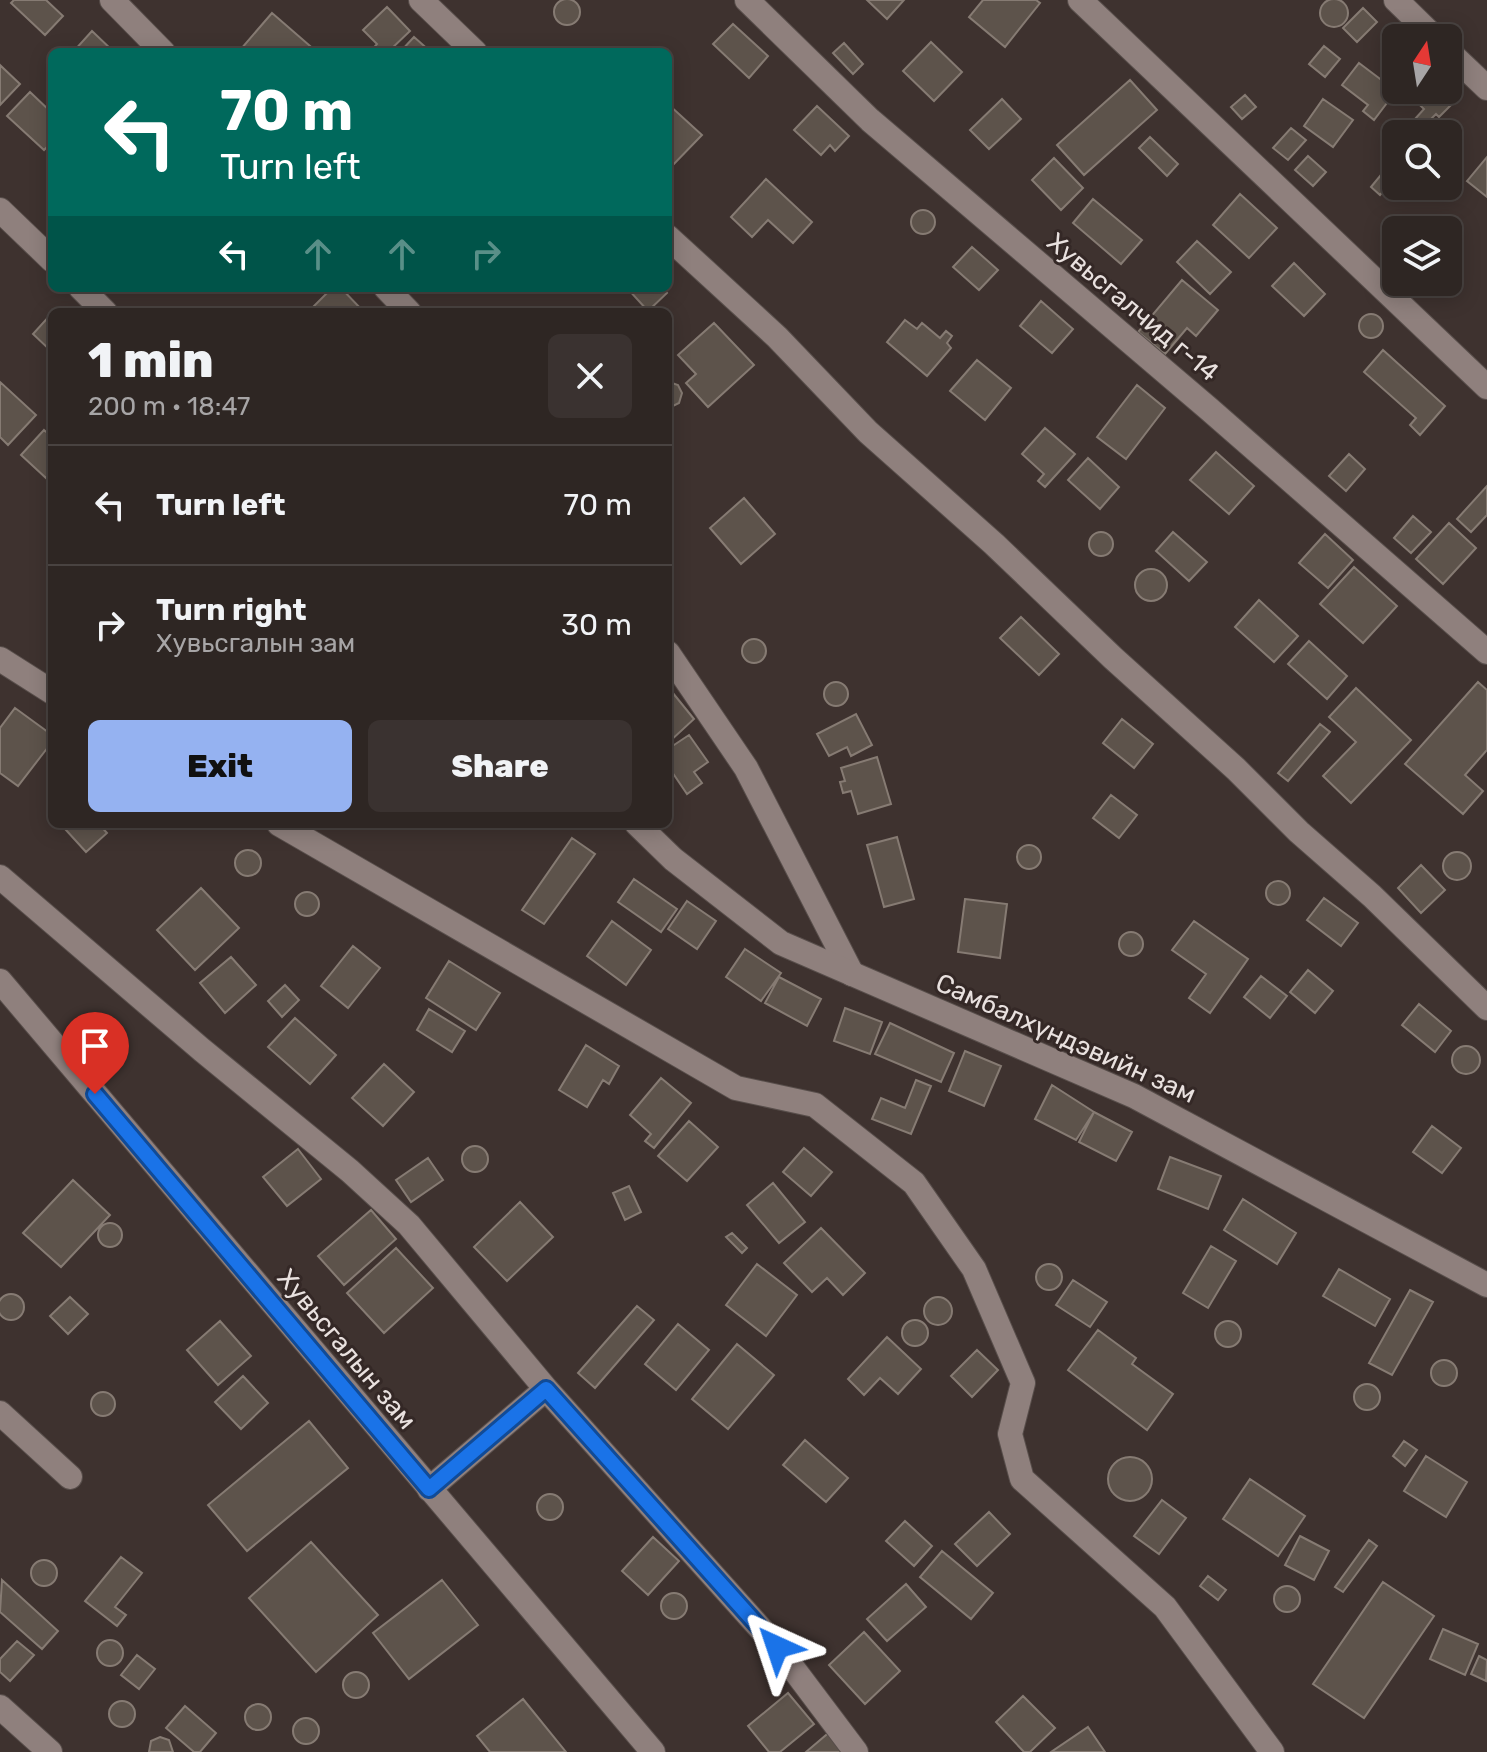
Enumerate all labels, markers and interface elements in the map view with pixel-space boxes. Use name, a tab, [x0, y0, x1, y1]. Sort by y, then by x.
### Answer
north arrow	[1382, 24, 1462, 104]
map controls	[1382, 24, 1462, 296]
text: 70 m	[220, 78, 353, 144]
icon: left	[88, 80, 192, 184]
button: search	[1382, 120, 1462, 200]
text: Turn left	[220, 145, 361, 188]
button: layers	[1382, 216, 1462, 296]
street label: Хувьсгалчид г-14	[1041, 227, 1225, 388]
icon: left	[212, 232, 256, 276]
icon: ahead	[296, 232, 340, 276]
icon: ahead	[380, 232, 424, 276]
icon: right	[464, 232, 508, 276]
text: 1 min	[88, 332, 214, 389]
button: close	[548, 334, 632, 418]
text: 200 m · 18:47	[88, 391, 250, 422]
icon: left	[88, 483, 132, 527]
text: Turn left	[156, 487, 286, 523]
text: 70 m	[564, 487, 632, 523]
text: Turn right	[156, 592, 307, 628]
icon: right	[88, 603, 132, 647]
text: 30 m	[561, 607, 632, 643]
text: Хувьсгалын зам	[156, 628, 355, 659]
button: Exit	[88, 720, 352, 812]
button: Share	[368, 720, 632, 812]
street label: Самбалхүндэвийн зам	[931, 967, 1201, 1110]
pin	[61, 1012, 129, 1094]
icon: arrive	[73, 1024, 117, 1068]
street label: Хувьсгалын зам	[271, 1263, 423, 1436]
position arrow	[735, 1605, 819, 1689]

